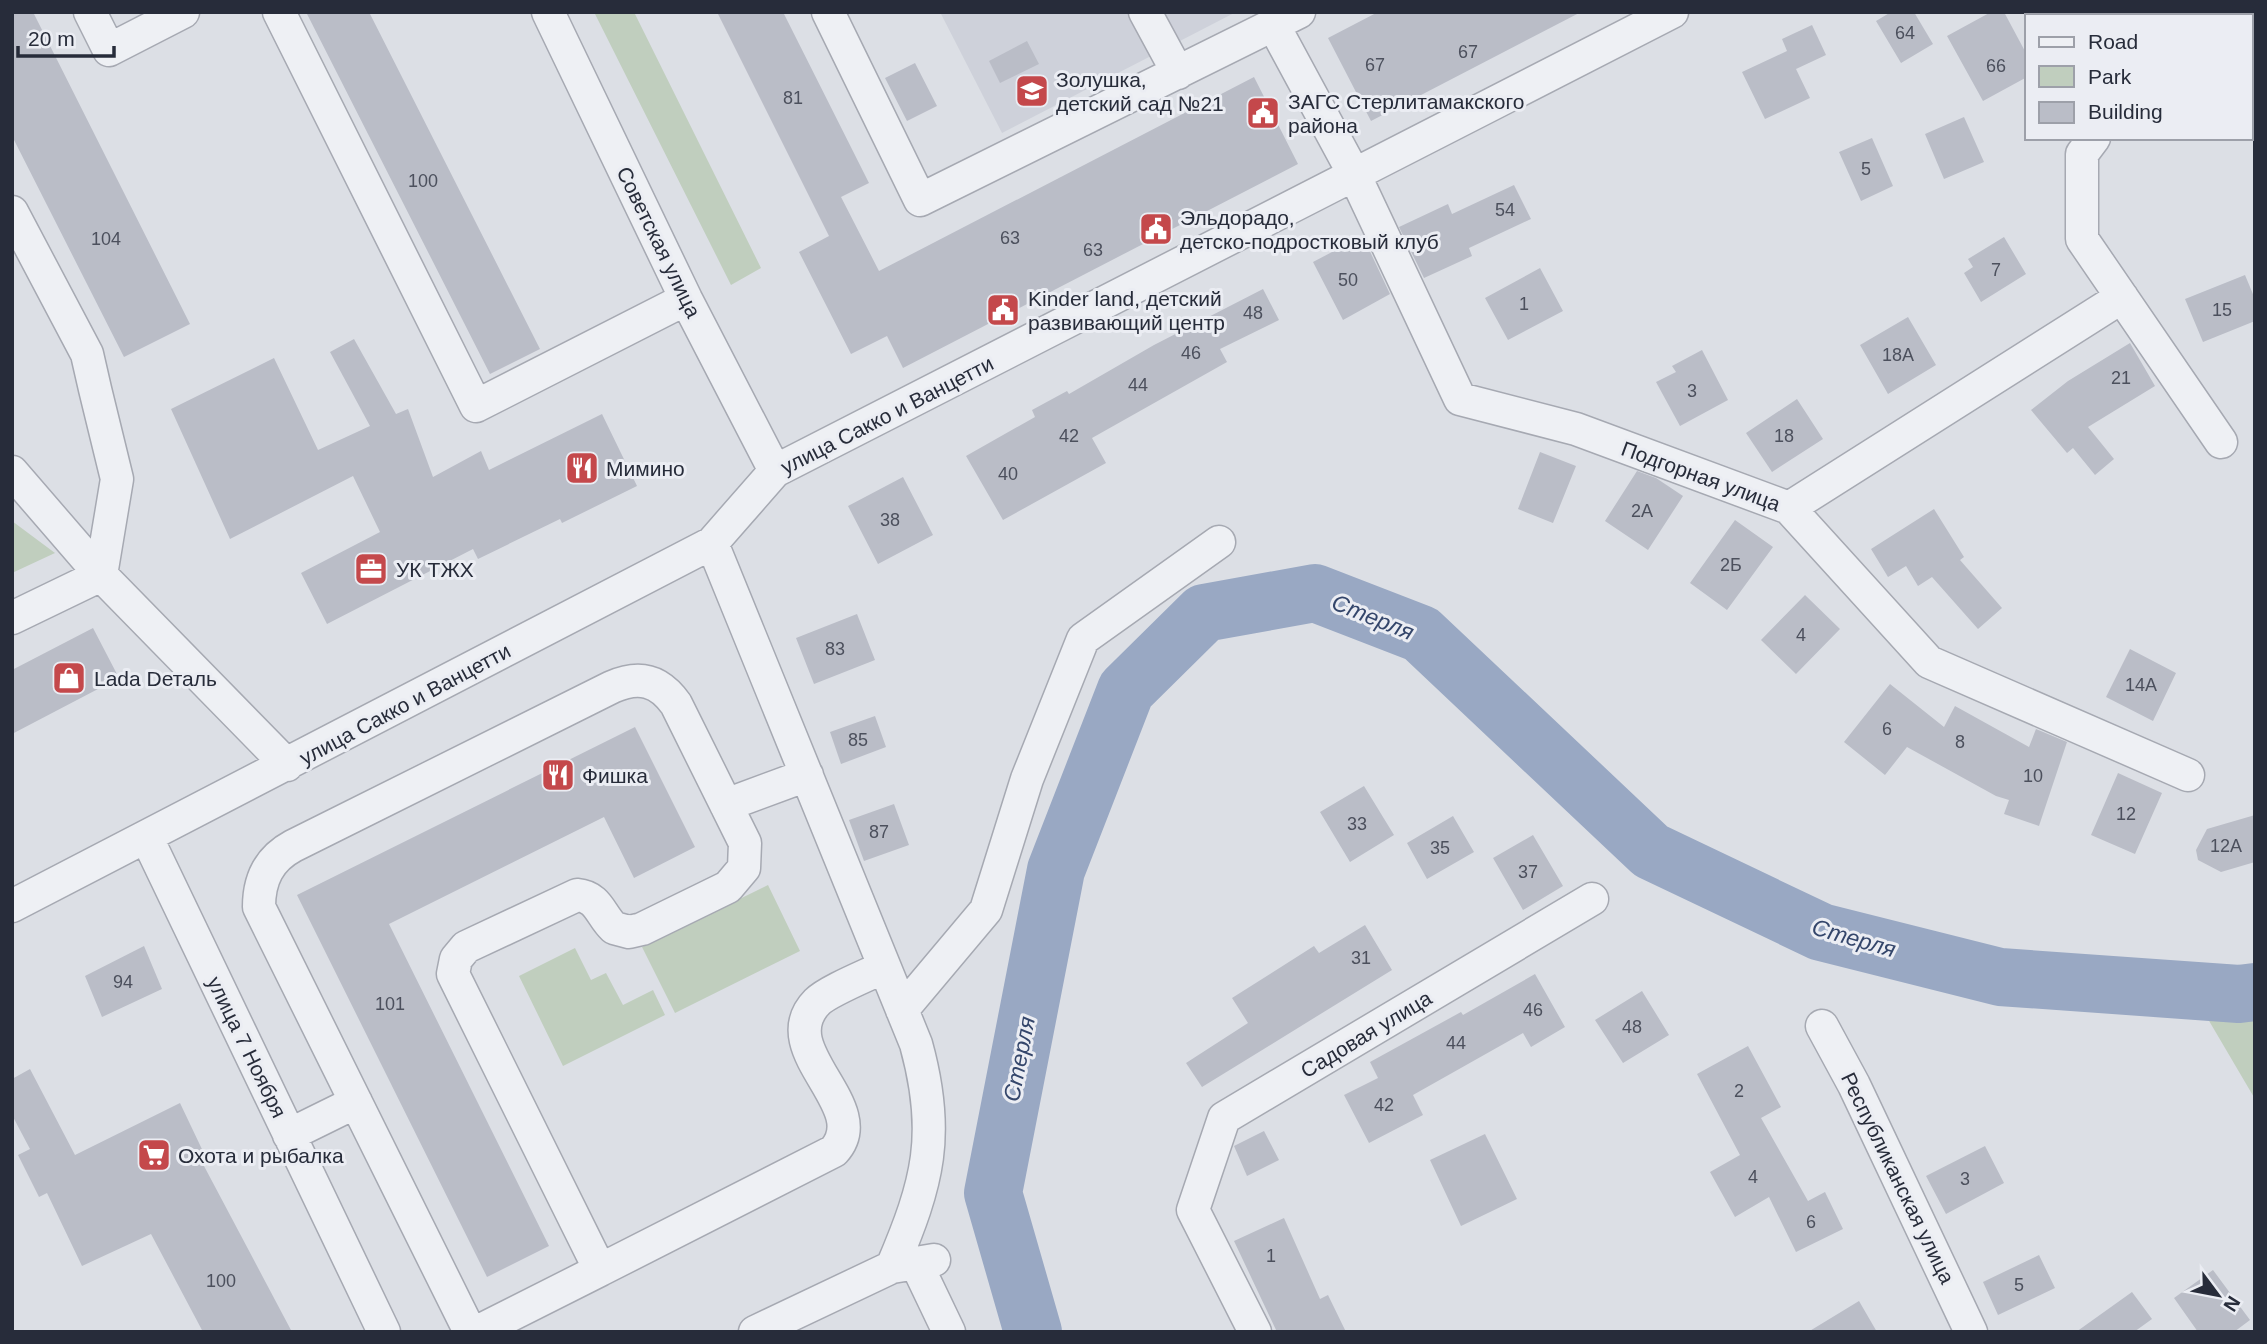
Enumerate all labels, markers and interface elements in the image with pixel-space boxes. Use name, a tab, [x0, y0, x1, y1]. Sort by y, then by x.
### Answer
scale bar	[18, 14, 114, 58]
legend	[2025, 14, 2253, 140]
house number: 64	[1895, 23, 1915, 43]
text: 20 m	[28, 27, 75, 50]
text: Road	[2088, 30, 2138, 53]
house number: 67	[1458, 42, 1478, 62]
house number: 67	[1365, 55, 1385, 75]
house number: 66	[1986, 56, 2006, 76]
text: Park	[2088, 65, 2132, 88]
place label: Золушка, детский сад №21	[1056, 68, 1224, 115]
school or university icon: Золушка, детский сад №21	[1013, 72, 1051, 110]
house number: 81	[783, 88, 803, 108]
place label: ЗАГС Стерлитамакского района	[1288, 90, 1524, 137]
public building icon: ЗАГС Стерлитамакского района	[1244, 94, 1282, 132]
text: Building	[2088, 100, 2163, 123]
house number: 5	[1861, 159, 1871, 179]
street label: Советская улица	[613, 163, 706, 321]
house number: 100	[408, 171, 438, 191]
house number: 54	[1495, 200, 1515, 220]
place label: Эльдорадо, детско-подростковый клуб	[1180, 206, 1439, 253]
public building icon: Эльдорадо, детско-подростковый клуб	[1137, 210, 1175, 248]
house number: 63	[1000, 228, 1020, 248]
house number: 104	[91, 229, 121, 249]
house number: 63	[1083, 240, 1103, 260]
house number: 7	[1991, 260, 2001, 280]
house number: 50	[1338, 270, 1358, 290]
place label: Kinder land, детский развивающий центр	[1028, 287, 1225, 334]
public building icon: Kinder land, детский развивающий центр	[984, 291, 1022, 329]
house number: 1	[1519, 294, 1529, 314]
house number: 15	[2212, 300, 2232, 320]
house number: 48	[1243, 303, 1263, 323]
house number: 46	[1181, 343, 1201, 363]
house number: 18А	[1882, 345, 1914, 365]
street label: улица Сакко и Ванцетти	[777, 351, 997, 479]
house number: 21	[2111, 368, 2131, 388]
house number: 44	[1128, 375, 1148, 395]
house number: 3	[1687, 381, 1697, 401]
house number: 42	[1059, 426, 1079, 446]
house number: 18	[1774, 426, 1794, 446]
street label: Подгорная улица	[1618, 437, 1784, 516]
restaurant icon: Мимино	[563, 449, 601, 487]
place label: Мимино	[606, 457, 685, 480]
house number: 40	[998, 464, 1018, 484]
house number: 2А	[1631, 501, 1653, 521]
house number: 38	[880, 510, 900, 530]
office icon: УК ТЖХ	[352, 550, 390, 588]
house number: 2Б	[1720, 555, 1742, 575]
place label: УК ТЖХ	[396, 558, 474, 581]
water label: Стерля	[1328, 589, 1418, 645]
house number: 4	[1796, 625, 1806, 645]
street label: улица Сакко и Ванцетти	[296, 639, 514, 769]
house number: 83	[825, 639, 845, 659]
shop icon: Lada Dеталь	[50, 659, 88, 697]
place label: Lada Dеталь	[94, 667, 217, 690]
house number: 14А	[2125, 675, 2157, 695]
house number: 6	[1882, 719, 1892, 739]
house number: 85	[848, 730, 868, 750]
house number: 8	[1955, 732, 1965, 752]
restaurant icon: Фишка	[539, 756, 577, 794]
place label: Фишка	[582, 764, 648, 787]
house number: 10	[2023, 766, 2043, 786]
house number: 12	[2116, 804, 2136, 824]
house number: 33	[1347, 814, 1367, 834]
house number: 87	[869, 822, 889, 842]
house number: 12А	[2210, 836, 2242, 856]
house number: 35	[1430, 838, 1450, 858]
house number: 37	[1518, 862, 1538, 882]
water label: Стерля	[1809, 914, 1899, 962]
house number: 31	[1351, 948, 1371, 968]
house number: 94	[113, 972, 133, 992]
street label: улица 7 Ноября	[203, 973, 291, 1121]
street label: Садовая улица	[1296, 986, 1436, 1082]
house number: 101	[375, 994, 405, 1014]
house number: 46	[1523, 1000, 1543, 1020]
water label: Стерля	[998, 1014, 1040, 1104]
house number: 48	[1622, 1017, 1642, 1037]
house number: 44	[1446, 1033, 1466, 1053]
street label: Республиканская улица	[1837, 1069, 1959, 1288]
house number: 2	[1734, 1081, 1744, 1101]
house number: 42	[1374, 1095, 1394, 1115]
supermarket icon: Охота и рыбалка	[135, 1136, 173, 1174]
place label: Охота и рыбалка	[178, 1144, 344, 1167]
house number: 4	[1748, 1167, 1758, 1187]
house number: 3	[1960, 1169, 1970, 1189]
house number: 6	[1806, 1212, 1816, 1232]
house number: 1	[1266, 1246, 1276, 1266]
north arrow	[2183, 1260, 2253, 1330]
house number: 100	[206, 1271, 236, 1291]
house number: 5	[2014, 1275, 2024, 1295]
text: N	[2219, 1292, 2245, 1315]

